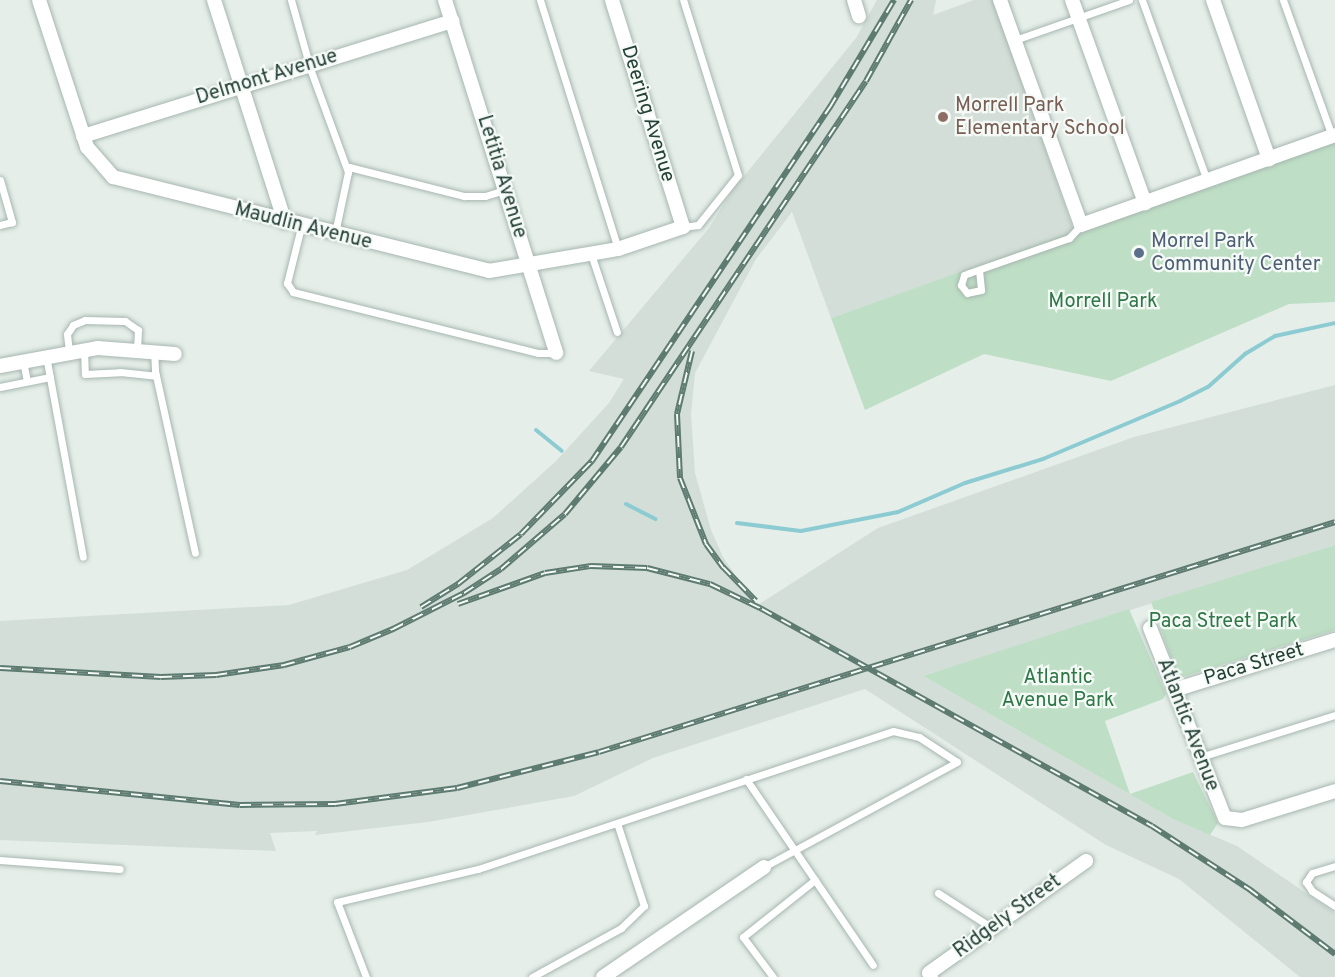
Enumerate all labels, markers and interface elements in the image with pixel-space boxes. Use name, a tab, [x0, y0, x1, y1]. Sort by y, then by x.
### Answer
street label: Deering Avenue	[615, 42, 679, 186]
street label: Delmont Avenue	[193, 45, 341, 111]
place label: Morrell Park Elementary School	[955, 94, 1125, 141]
marker: Morrell Park Elementary School	[936, 110, 950, 124]
street label: Letitia Avenue	[471, 112, 531, 242]
street label: Maudlin Avenue	[231, 198, 375, 256]
place label: Morrel Park Community Center	[1151, 230, 1321, 277]
marker: Morrel Park Community Center	[1132, 246, 1146, 260]
park label: Morrell Park	[1048, 290, 1158, 314]
park label: Paca Street Park	[1148, 610, 1298, 634]
street label: Paca Street	[1201, 638, 1307, 692]
street label: Atlantic Avenue	[1150, 655, 1224, 795]
park label: Atlantic Avenue Park	[1002, 666, 1114, 713]
street label: Ridgely Street	[950, 870, 1066, 964]

